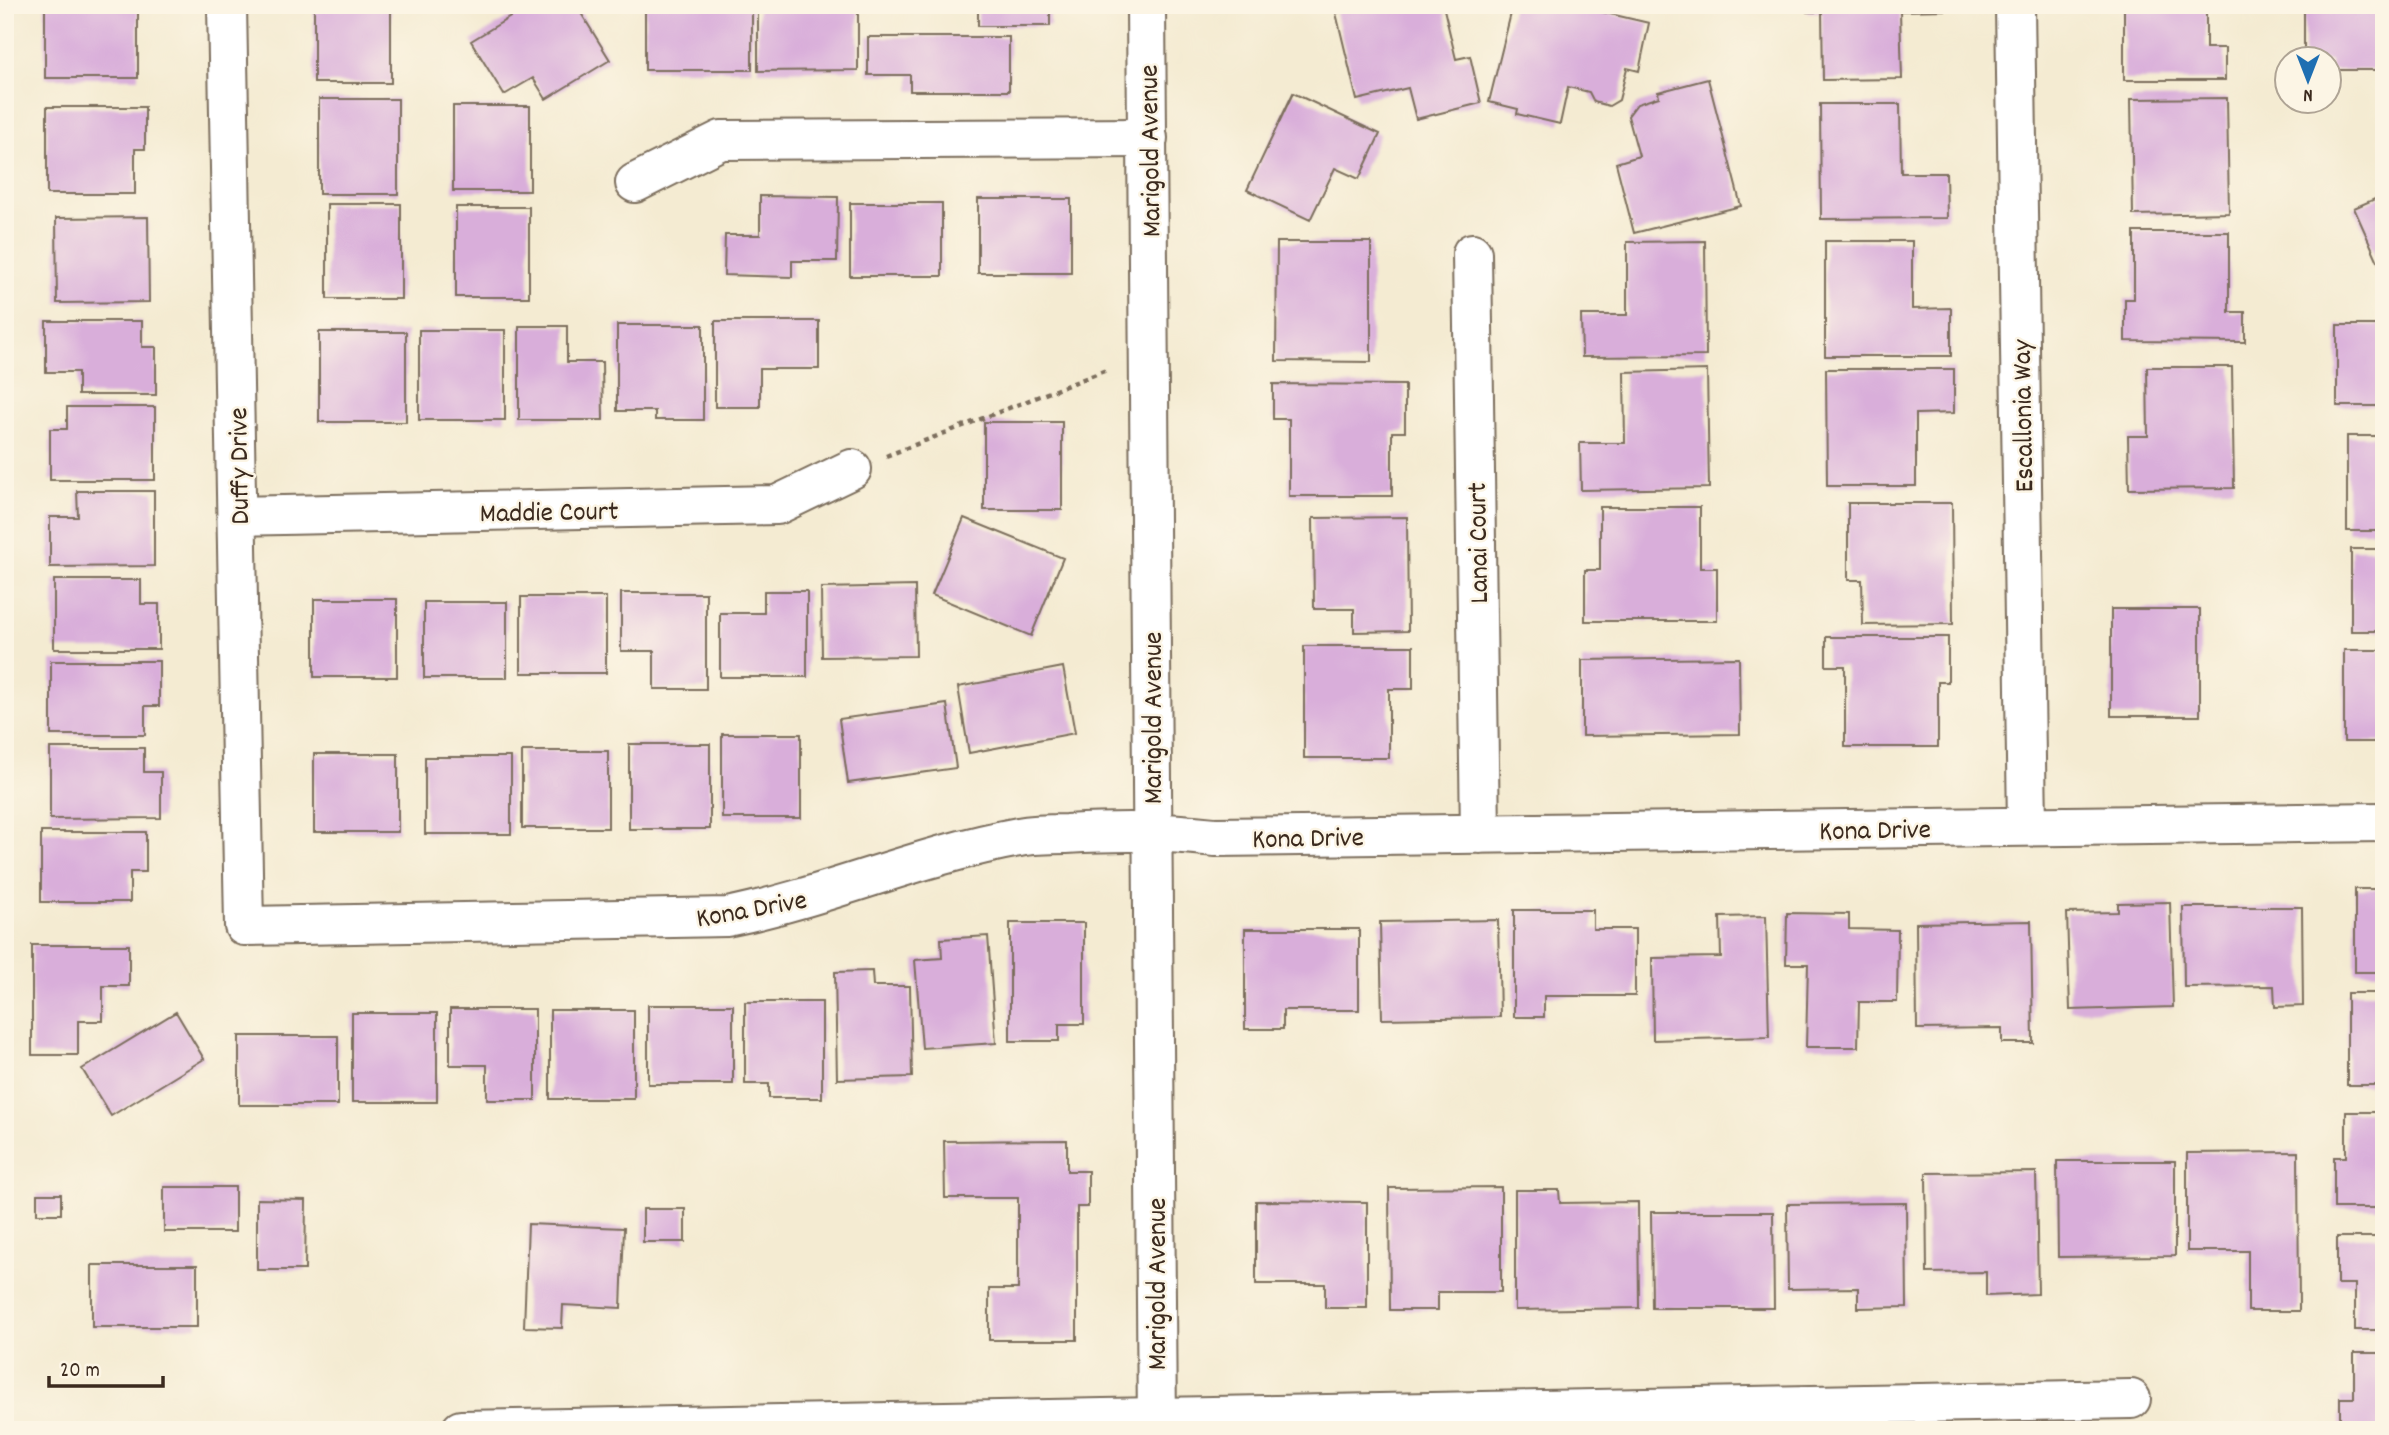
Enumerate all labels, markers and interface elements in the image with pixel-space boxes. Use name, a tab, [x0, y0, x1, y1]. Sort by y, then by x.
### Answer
north arrow	[2274, 46, 2344, 116]
street label: Marigold Avenue	[1131, 64, 1175, 238]
text: N	[2303, 80, 2313, 107]
street label: Escallonia Way	[2005, 339, 2047, 493]
street label: Duffy Drive	[221, 407, 263, 525]
street label: Lanai Court	[1460, 482, 1502, 604]
street label: Maddie Court	[479, 494, 619, 536]
street label: Marigold Avenue	[1136, 632, 1176, 804]
street label: Kona Drive	[1819, 812, 1931, 854]
street label: Kona Drive	[1252, 820, 1364, 862]
street label: Kona Drive	[693, 883, 810, 941]
street label: Marigold Avenue	[1140, 1198, 1180, 1370]
scale bar	[49, 1344, 163, 1388]
text: 20 m	[60, 1357, 100, 1387]

